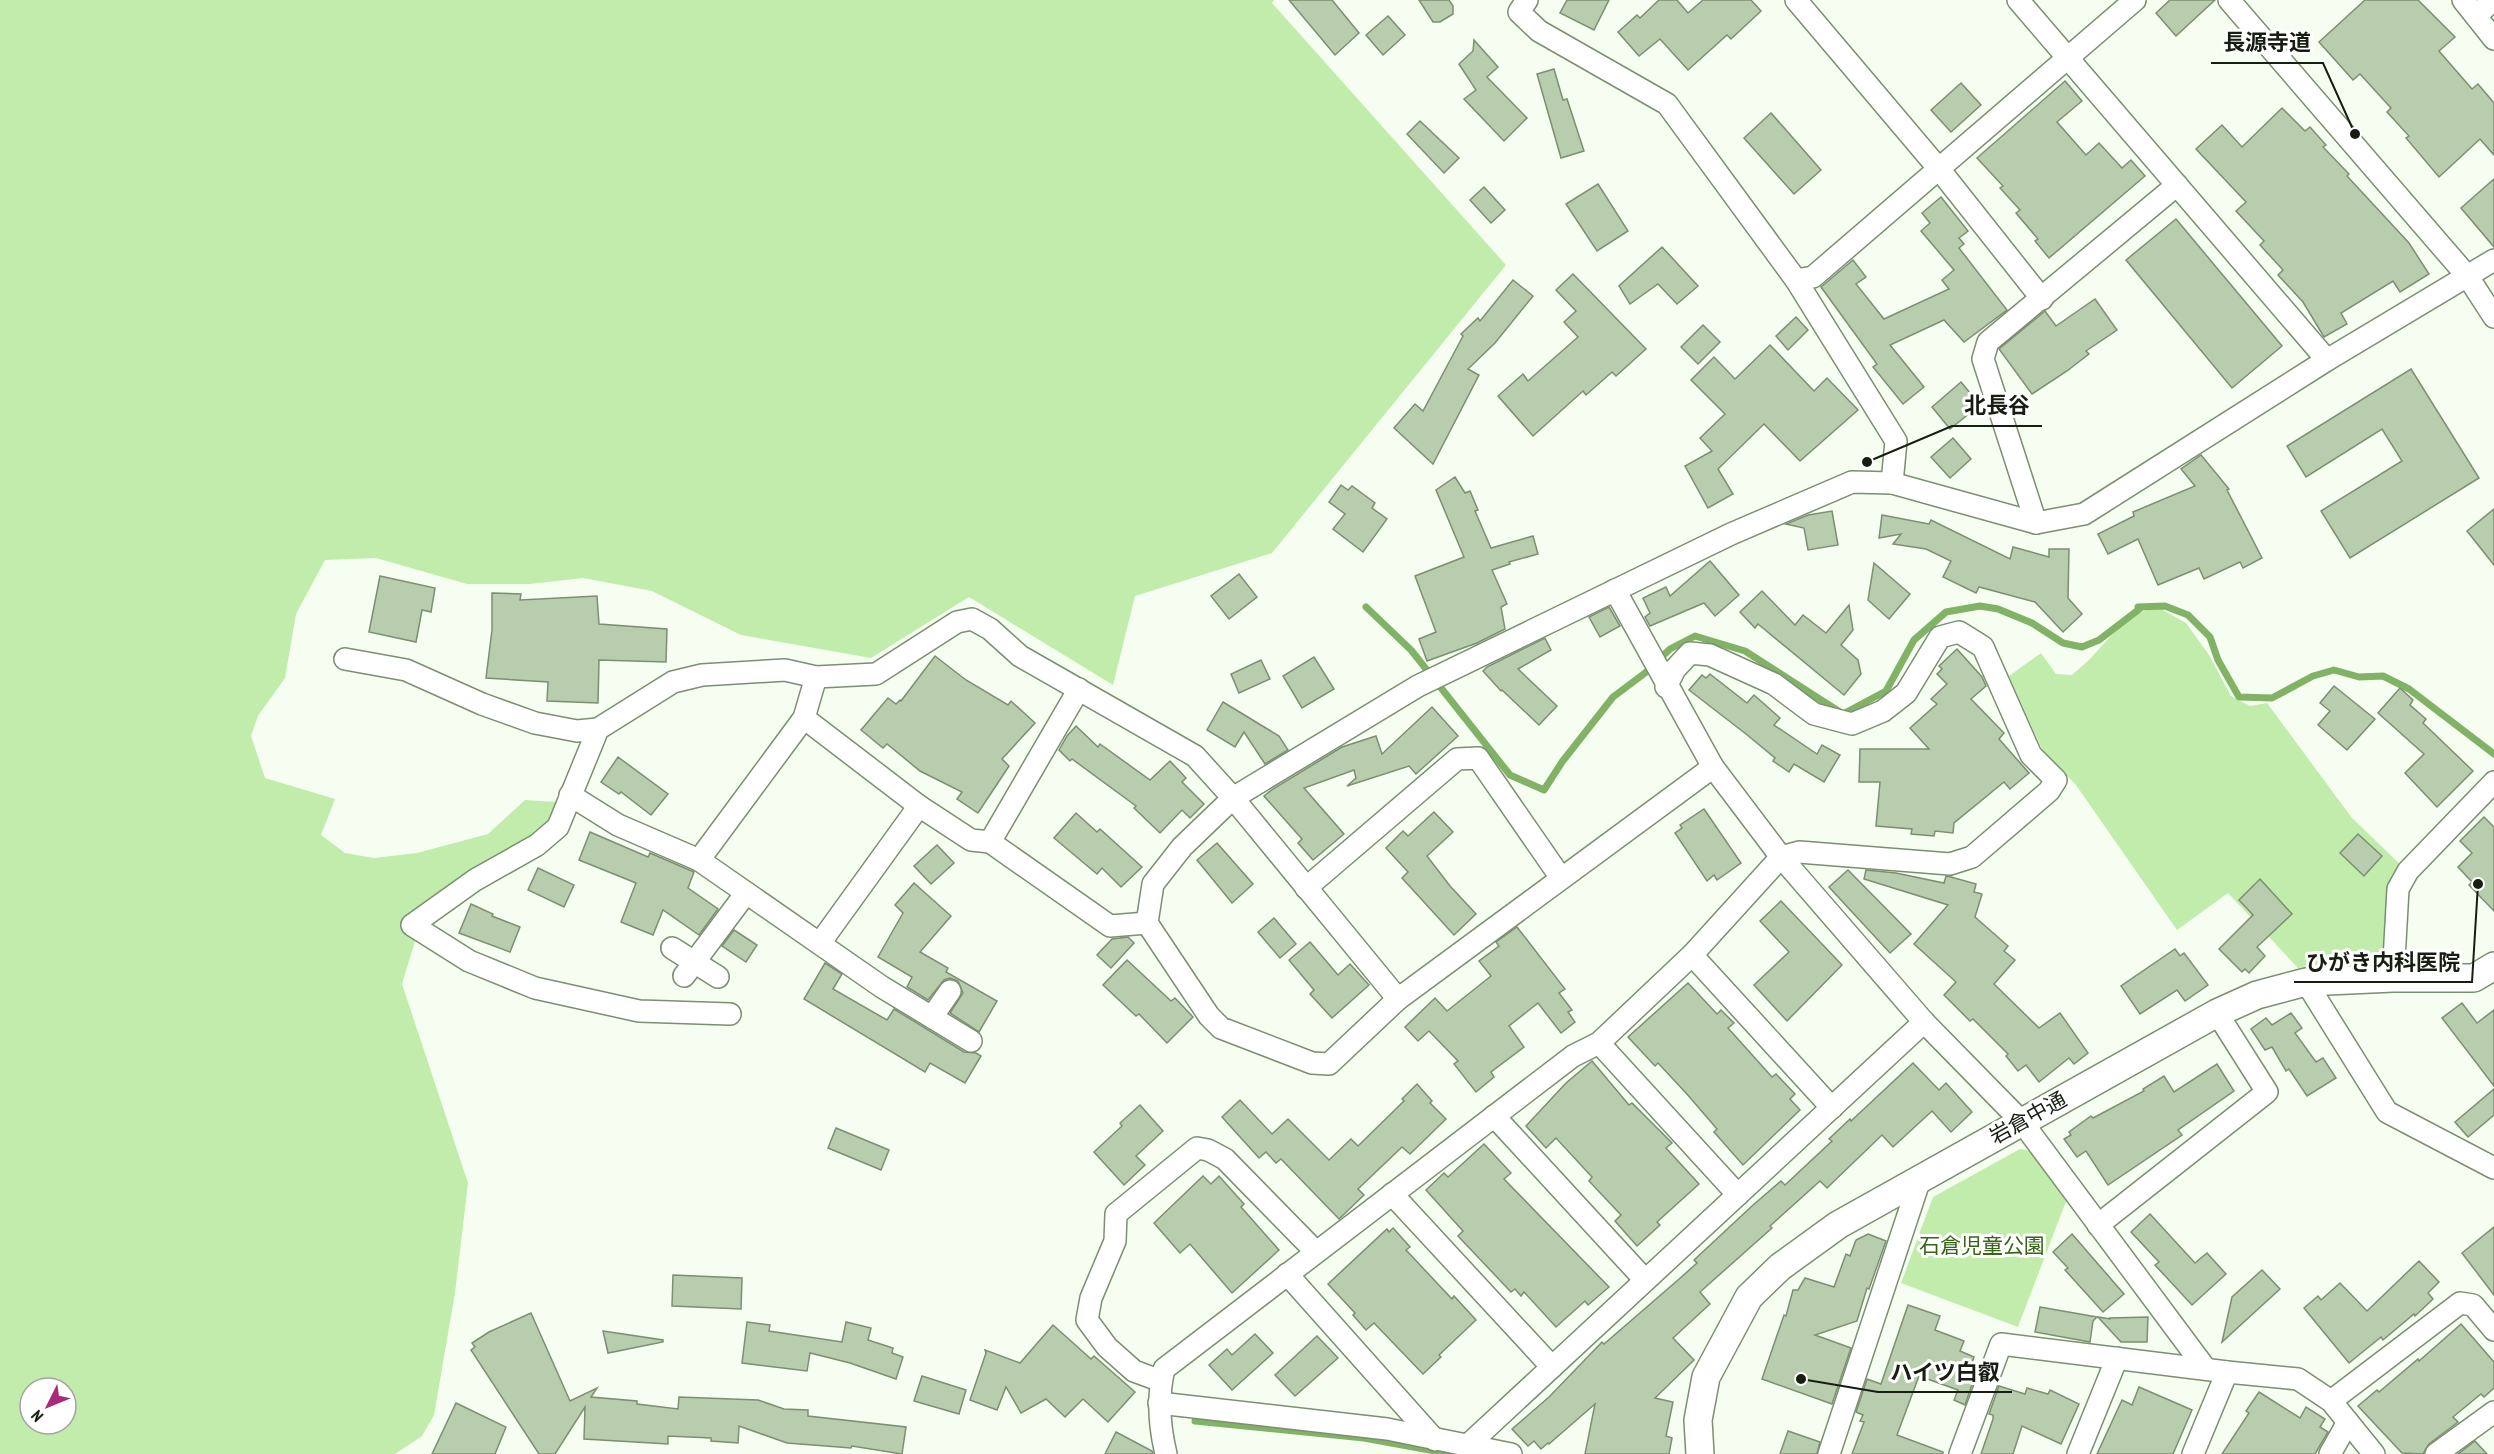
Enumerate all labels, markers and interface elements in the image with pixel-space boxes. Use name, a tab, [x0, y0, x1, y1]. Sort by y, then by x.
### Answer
callout: 長源寺道	[2211, 23, 2323, 63]
text: 長源寺道	[2223, 28, 2311, 56]
callout: 北長谷	[1952, 386, 2042, 426]
text: 北長谷	[1964, 391, 2030, 419]
callout: ひがき内科医院	[2294, 942, 2472, 982]
text: ひがき内科医院	[2306, 948, 2460, 976]
street label: 岩倉中通	[1984, 1085, 2071, 1150]
park label: 石倉児童公園	[1919, 1232, 2045, 1259]
callout: ハイツ白叡	[1878, 1352, 2012, 1392]
text: ハイツ白叡	[1890, 1358, 2000, 1386]
north arrow	[18, 1376, 78, 1436]
text: N	[27, 1406, 47, 1426]

